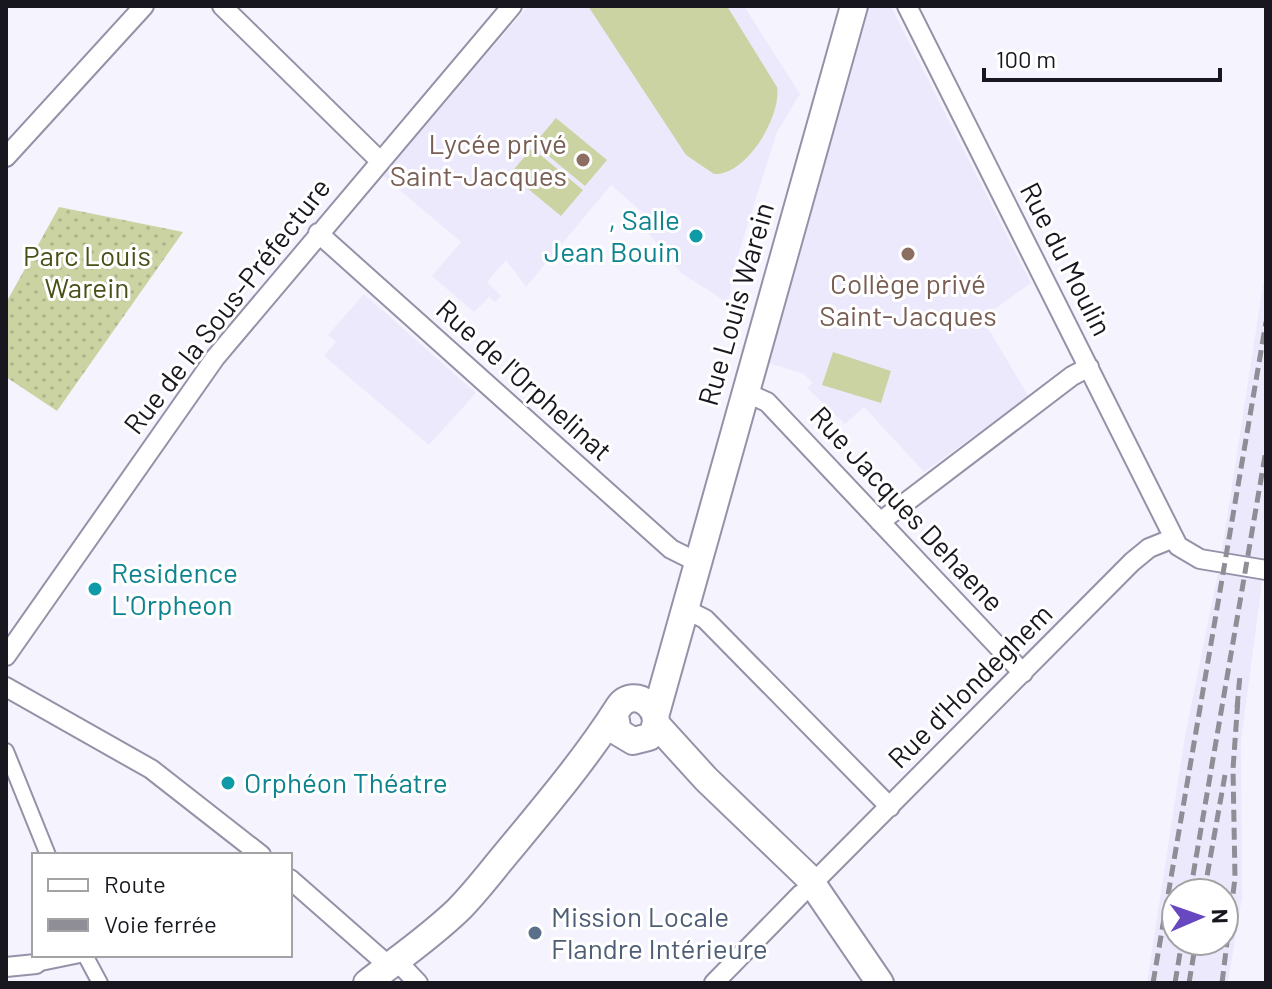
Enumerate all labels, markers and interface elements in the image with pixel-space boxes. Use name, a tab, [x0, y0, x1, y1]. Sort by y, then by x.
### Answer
scale bar	[984, 32, 1220, 82]
text: 100 m	[996, 44, 1056, 73]
place label: Lycée privé Saint-Jacques	[390, 126, 567, 192]
marker: Lycée privé Saint-Jacques	[574, 151, 592, 169]
street label: Rue de la Sous-Préfecture	[116, 171, 337, 440]
street label: Rue du Moulin	[1014, 176, 1120, 341]
street label: Rue Louis Warein	[690, 198, 780, 409]
place label: , Salle Jean Bouin	[544, 202, 680, 268]
marker: , Salle Jean Bouin	[687, 227, 705, 245]
park label: Parc Louis Warein	[23, 238, 151, 304]
marker: Collège privé Saint-Jacques	[899, 245, 917, 263]
place label: Collège privé Saint-Jacques	[819, 266, 997, 332]
street label: Rue de l'Orphelinat	[430, 291, 619, 467]
street label: Rue Jacques Dehaene	[804, 399, 1012, 618]
place label: Residence L'Orpheon	[111, 555, 238, 621]
marker: Residence L'Orpheon	[86, 580, 104, 598]
street label: Rue d'Hondeghem	[880, 596, 1058, 774]
place label: Orphéon Théatre	[244, 765, 448, 799]
marker: Orphéon Théatre	[219, 774, 237, 792]
legend	[32, 853, 292, 957]
text: Route	[104, 869, 166, 898]
north arrow	[1160, 877, 1240, 957]
place label: Mission Locale Flandre Intérieure	[551, 899, 768, 965]
text: N	[1208, 908, 1234, 924]
text: Voie ferrée	[104, 909, 217, 938]
marker: Mission Locale Flandre Intérieure	[526, 924, 544, 942]

